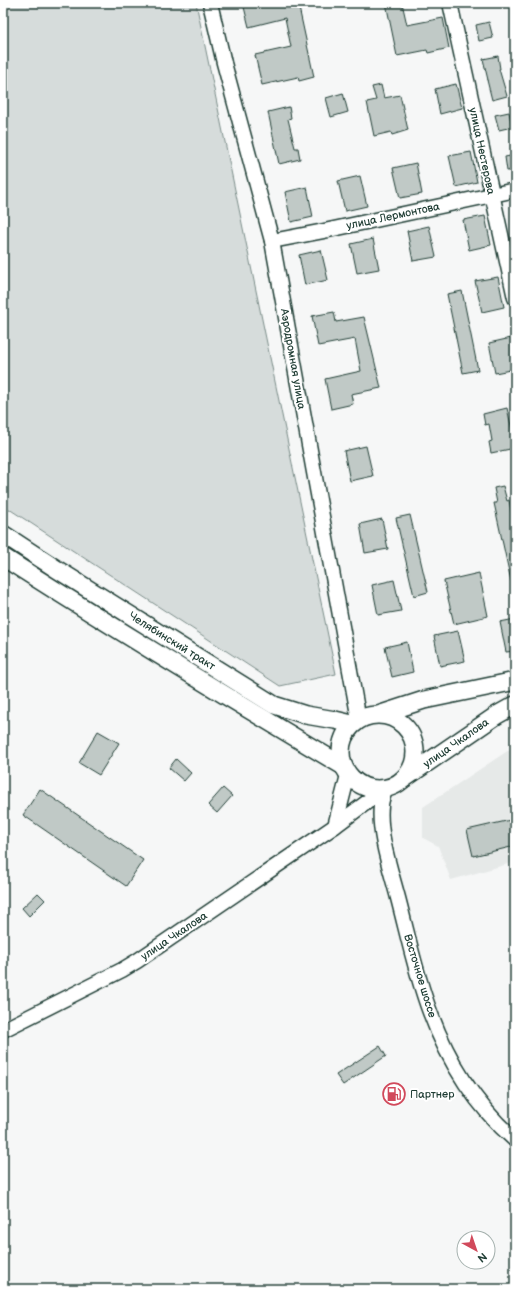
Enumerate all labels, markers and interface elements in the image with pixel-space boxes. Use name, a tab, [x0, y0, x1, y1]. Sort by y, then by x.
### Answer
street label: улица Нестерова	[466, 106, 498, 196]
street label: улица Лермонтова	[345, 200, 441, 232]
street label: Аэродромная улица	[278, 307, 308, 411]
street label: Челябинский тракт	[126, 609, 218, 673]
street label: улица Чкалова	[421, 715, 492, 770]
street label: улица Чкалова	[138, 909, 210, 963]
street label: Восточное шоссе	[401, 933, 439, 1019]
fuel station icon: Партнер	[381, 1081, 407, 1107]
place label: Партнер	[410, 1088, 455, 1101]
north arrow	[456, 1230, 496, 1270]
text: N	[475, 1250, 489, 1265]

